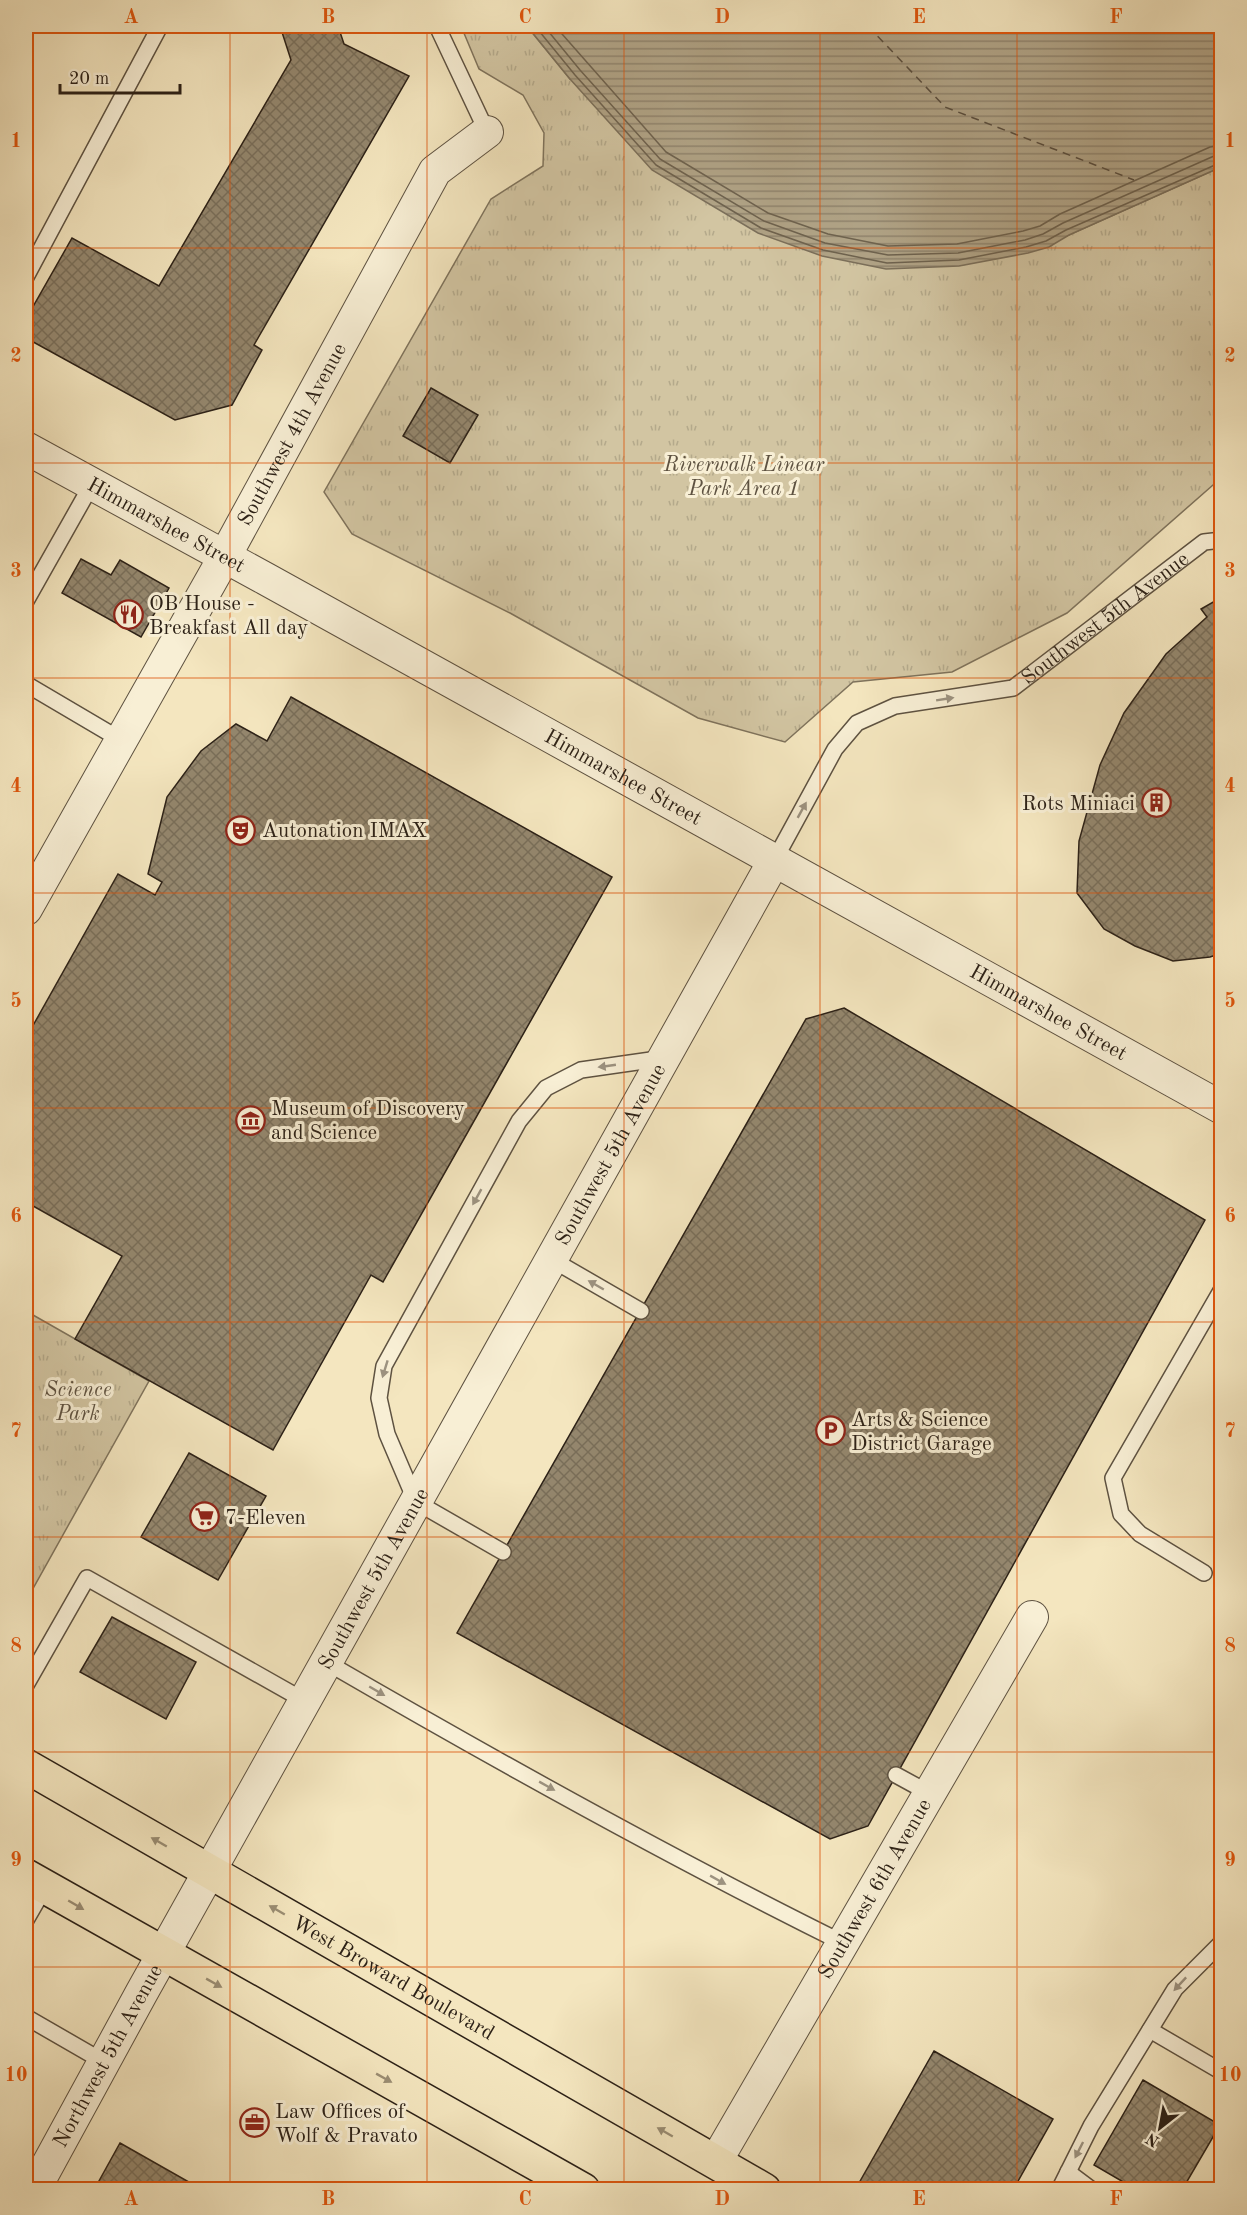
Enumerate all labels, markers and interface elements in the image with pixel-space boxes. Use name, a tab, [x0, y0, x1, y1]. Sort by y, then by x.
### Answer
text: A	[123, 8, 139, 28]
text: B	[321, 8, 335, 28]
text: C	[518, 8, 532, 28]
text: D	[714, 8, 730, 28]
text: E	[912, 8, 926, 28]
text: F	[1109, 8, 1123, 28]
scale bar	[60, 57, 180, 95]
text: 20 m	[69, 70, 109, 88]
text: 1	[10, 132, 22, 152]
text: 1	[1224, 132, 1236, 152]
street label: Southwest 4th Avenue	[235, 340, 351, 530]
text: 2	[10, 347, 22, 367]
text: 2	[1224, 347, 1236, 367]
park label: Riverwalk Linear Park Area 1	[663, 455, 825, 500]
street label: Himmarshee Street	[83, 475, 248, 577]
street label: Southwest 5th Avenue	[1018, 549, 1193, 690]
text: 3	[10, 562, 22, 582]
text: 3	[1224, 562, 1236, 582]
place label: OB House - Breakfast All day	[149, 594, 308, 639]
restaurant icon: OB House - Breakfast All day	[112, 599, 144, 631]
one-way arrow	[936, 694, 955, 703]
street label: Himmarshee Street	[541, 726, 705, 830]
text: 4	[10, 777, 22, 797]
text: 4	[1224, 777, 1236, 797]
building icon: Rots Miniaci	[1140, 787, 1172, 819]
place label: Rots Miniaci	[1022, 794, 1135, 815]
one-way arrow	[797, 801, 807, 818]
theatre icon: Autonation IMAX	[225, 814, 257, 846]
place label: Autonation IMAX	[262, 821, 427, 842]
street label: Himmarshee Street	[966, 962, 1130, 1065]
text: 5	[10, 991, 22, 1012]
text: 5	[1224, 991, 1236, 1012]
street label: Southwest 5th Avenue	[552, 1061, 670, 1250]
one-way arrow	[597, 1061, 616, 1070]
place label: Museum of Discovery and Science	[271, 1099, 465, 1144]
museum icon: Museum of Discovery and Science	[234, 1104, 266, 1136]
one-way arrow	[472, 1189, 483, 1205]
text: 6	[10, 1207, 22, 1227]
text: 6	[1224, 1207, 1236, 1227]
one-way arrow	[587, 1280, 604, 1290]
one-way arrow	[380, 1360, 389, 1378]
park label: Science Park	[44, 1380, 112, 1425]
place label: Arts & Science District Garage	[851, 1410, 992, 1455]
parking icon: Arts & Science District Garage	[814, 1415, 846, 1447]
text: 7	[10, 1422, 22, 1442]
text: 7	[1224, 1422, 1236, 1442]
street label: Southwest 5th Avenue	[315, 1485, 433, 1674]
supermarket icon: 7-Eleven	[188, 1501, 220, 1533]
place label: 7-Eleven	[225, 1508, 306, 1529]
text: 8	[10, 1637, 22, 1657]
text: 8	[1224, 1637, 1236, 1657]
one-way arrow	[369, 1686, 386, 1696]
one-way arrow	[539, 1781, 556, 1791]
street label: Southwest 6th Avenue	[815, 1796, 936, 1983]
one-way arrow	[150, 1837, 167, 1847]
text: 9	[10, 1851, 22, 1871]
text: 9	[1224, 1851, 1236, 1871]
one-way arrow	[710, 1875, 727, 1885]
one-way arrow	[68, 1900, 85, 1910]
one-way arrow	[268, 1905, 285, 1915]
street label: West Broward Boulevard	[288, 1912, 497, 2045]
street label: Northwest 5th Avenue	[50, 1961, 167, 2151]
one-way arrow	[1173, 1976, 1187, 1991]
one-way arrow	[206, 1978, 223, 1988]
text: 10	[4, 2066, 28, 2086]
text: 10	[1218, 2066, 1242, 2086]
one-way arrow	[376, 2073, 393, 2083]
north arrow	[1130, 2098, 1190, 2158]
place label: Law Offices of Wolf & Pravato	[275, 2102, 418, 2147]
office icon: Law Offices of Wolf & Pravato	[238, 2107, 270, 2139]
one-way arrow	[657, 2127, 673, 2138]
text: N	[1143, 2129, 1163, 2149]
one-way arrow	[1074, 2142, 1084, 2159]
text: A	[123, 2190, 139, 2210]
text: B	[321, 2190, 335, 2210]
text: C	[518, 2190, 532, 2210]
text: D	[714, 2190, 730, 2210]
text: E	[912, 2190, 926, 2210]
text: F	[1109, 2190, 1123, 2210]

